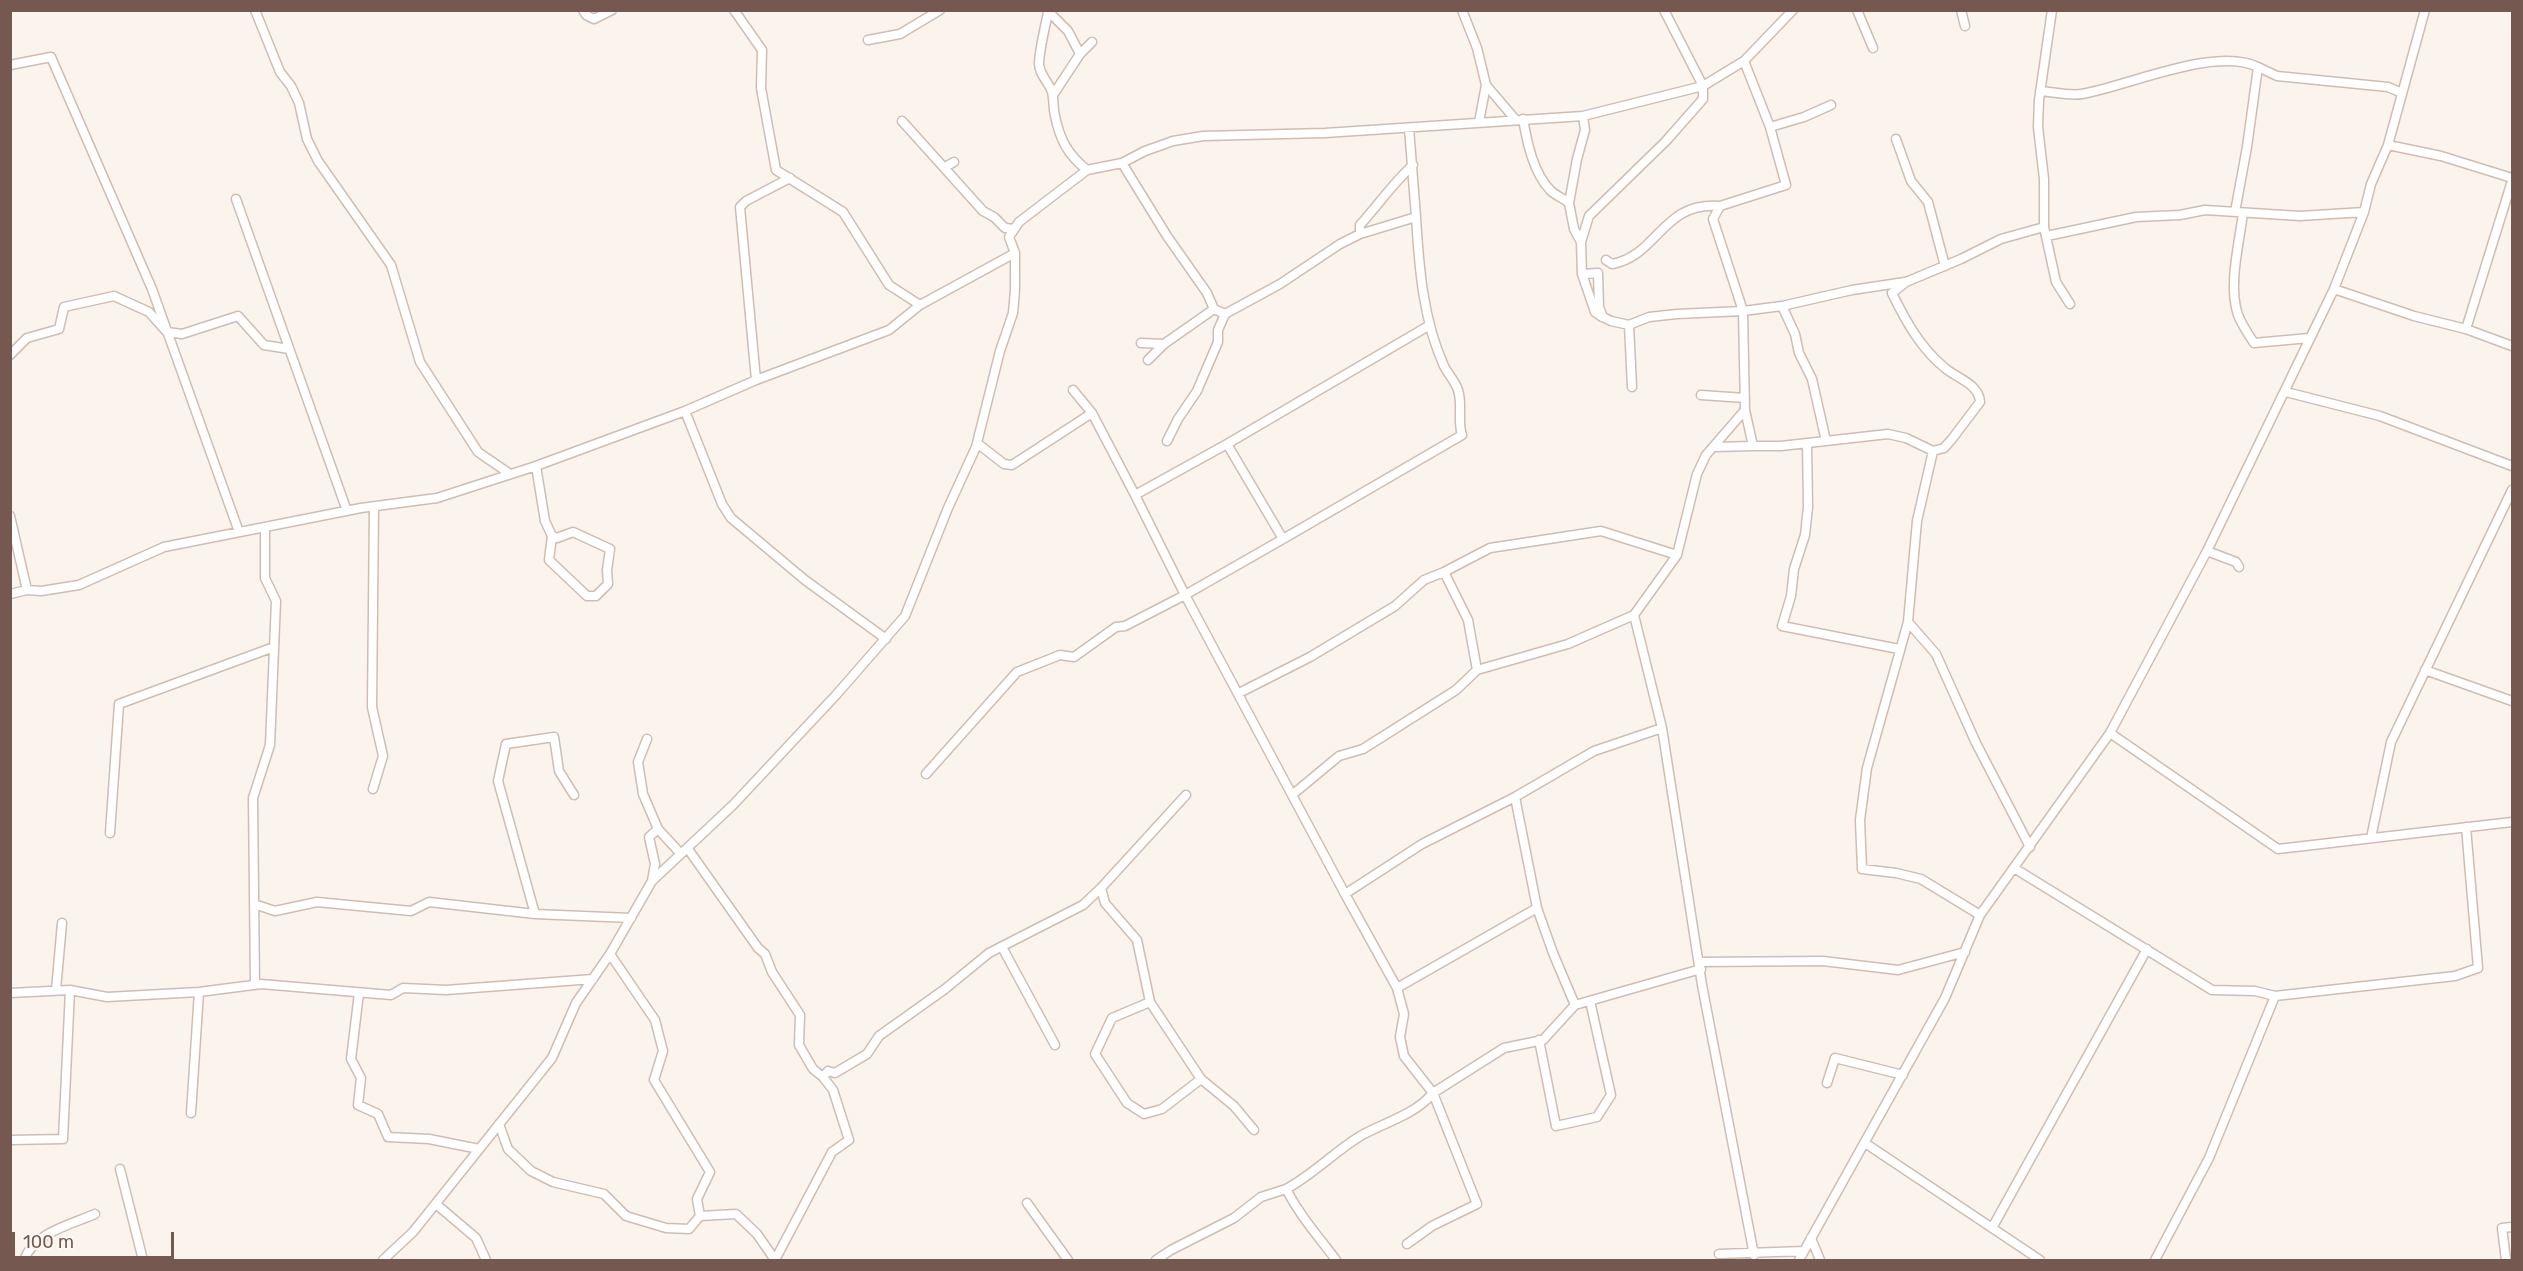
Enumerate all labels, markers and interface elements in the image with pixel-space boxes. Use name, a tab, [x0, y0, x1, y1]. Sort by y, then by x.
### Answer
scale bar	[15, 1220, 177, 1258]
text: 100 m	[23, 1231, 74, 1253]

